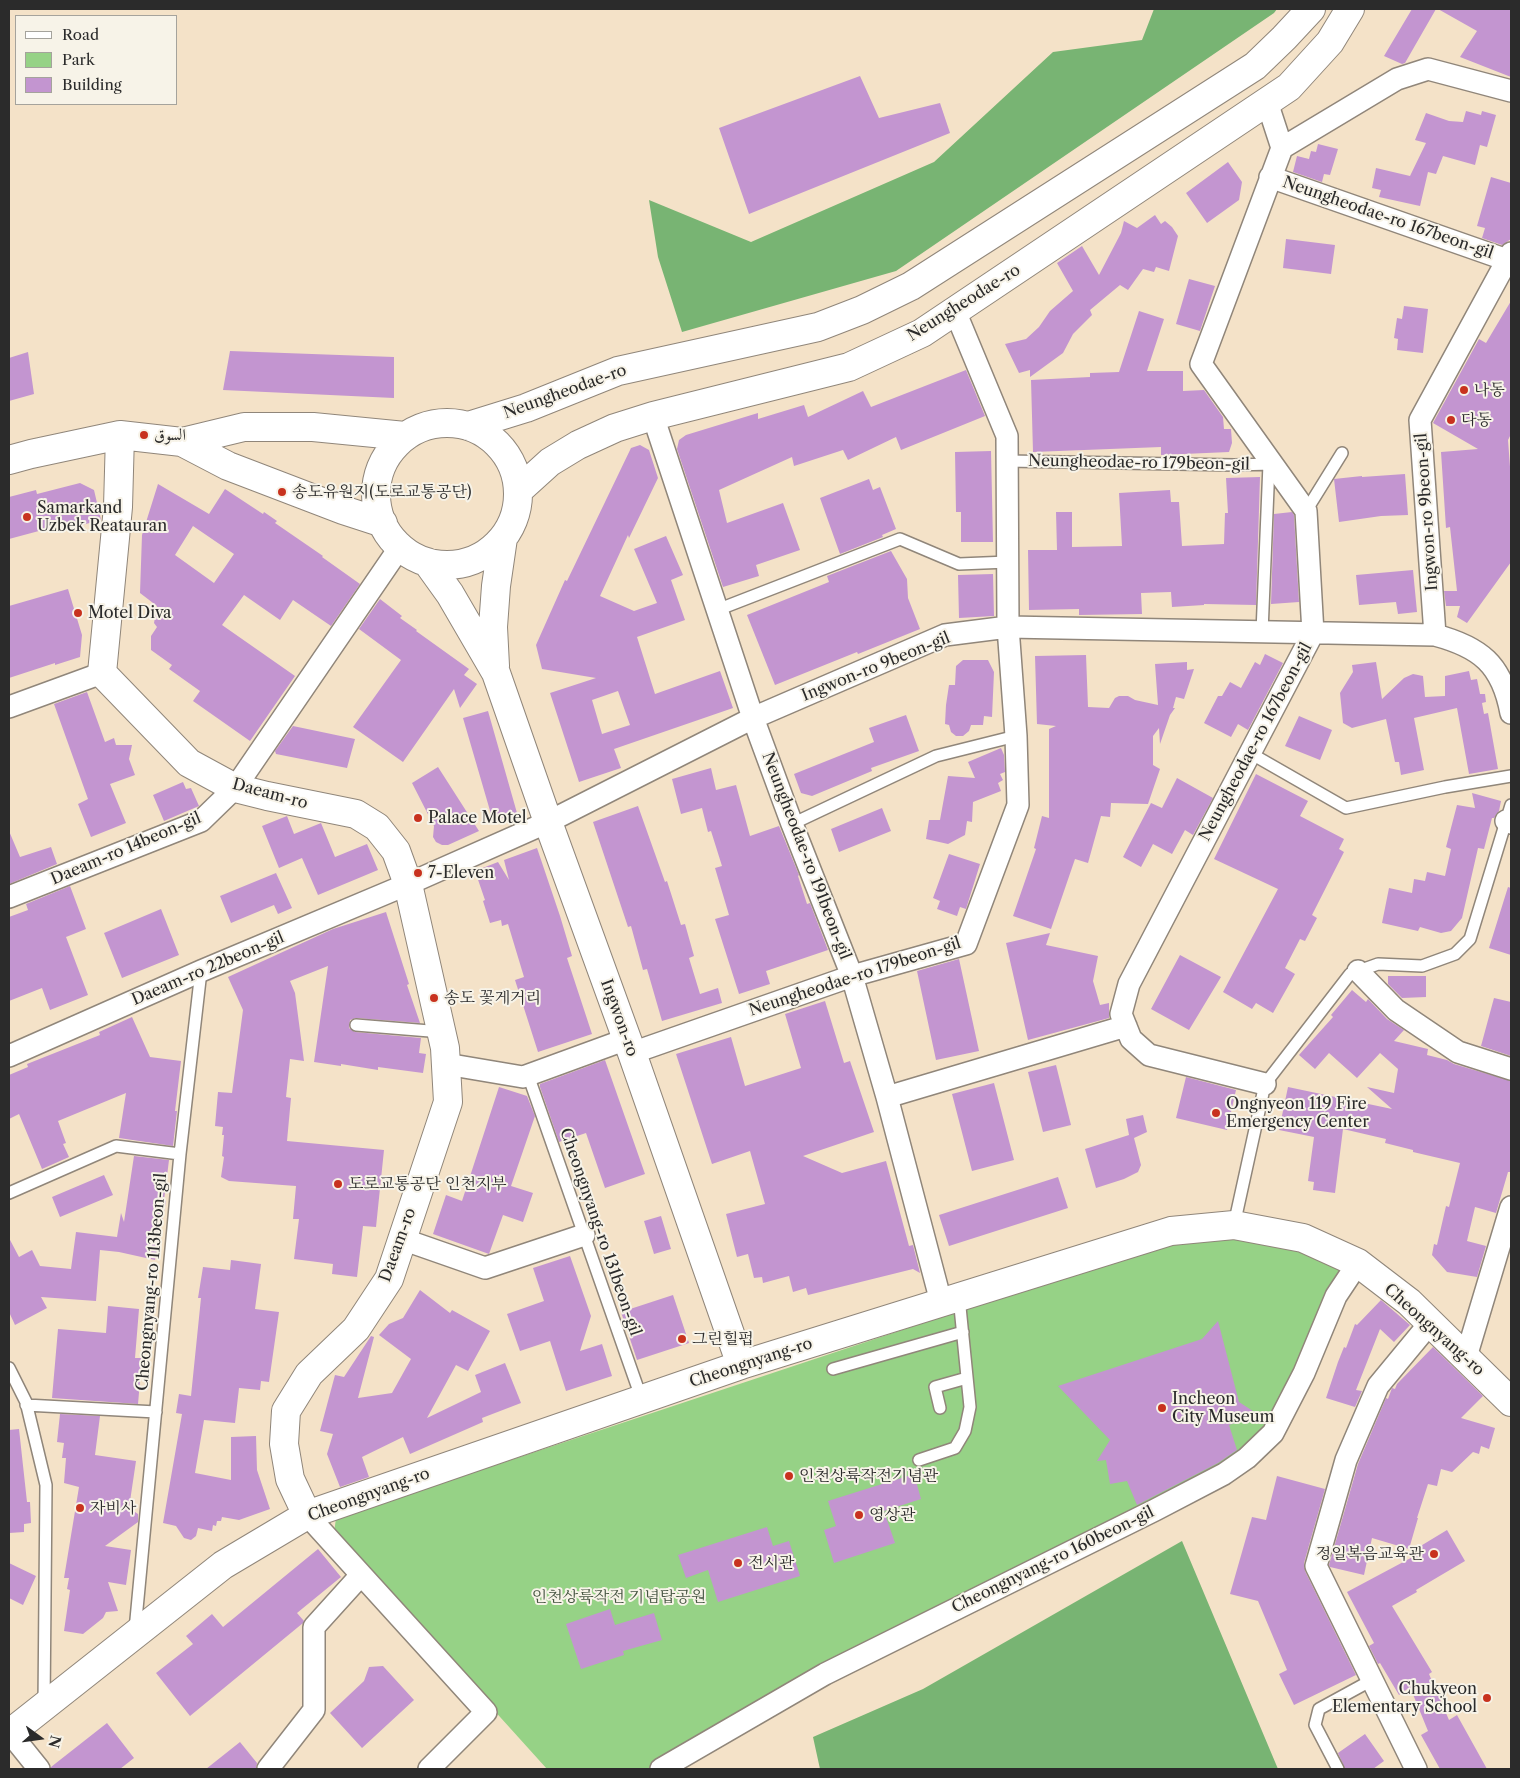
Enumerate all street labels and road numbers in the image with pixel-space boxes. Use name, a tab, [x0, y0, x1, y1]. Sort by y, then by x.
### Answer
street label: Neungheodae-ro 167beon-gil	[1280, 173, 1496, 263]
street label: Neungheodae-ro	[904, 260, 1024, 346]
street label: Neungheodae-ro	[501, 361, 629, 423]
street label: Ingwon-ro 9beon-gil	[1412, 432, 1442, 592]
street label: Neungheodae-ro 179beon-gil	[1028, 451, 1250, 475]
street label: Ingwon-ro 9beon-gil	[799, 628, 953, 706]
street label: Neungheodae-ro 167beon-gil	[1196, 640, 1316, 844]
street label: Neungheodae-ro 191beon-gil	[758, 750, 854, 962]
street label: Daeam-ro	[230, 775, 310, 813]
street label: Daeam-ro 14beon-gil	[48, 809, 204, 889]
street label: Daeam-ro 22beon-gil	[129, 928, 287, 1010]
street label: Neungheodae-ro 179beon-gil	[747, 934, 963, 1020]
street label: Ingwon-ro	[596, 977, 642, 1059]
street label: Cheongnyang-ro 131beon-gil	[555, 1126, 645, 1338]
street label: Cheongnyang-ro 113beon-gil	[133, 1172, 171, 1392]
street label: Daeam-ro	[376, 1205, 420, 1285]
street label: Cheongnyang-ro	[1380, 1280, 1488, 1380]
street label: Cheongnyang-ro	[687, 1334, 815, 1392]
street label: Cheongnyang-ro	[305, 1464, 433, 1526]
street label: Cheongnyang-ro 160beon-gil	[949, 1503, 1157, 1617]

